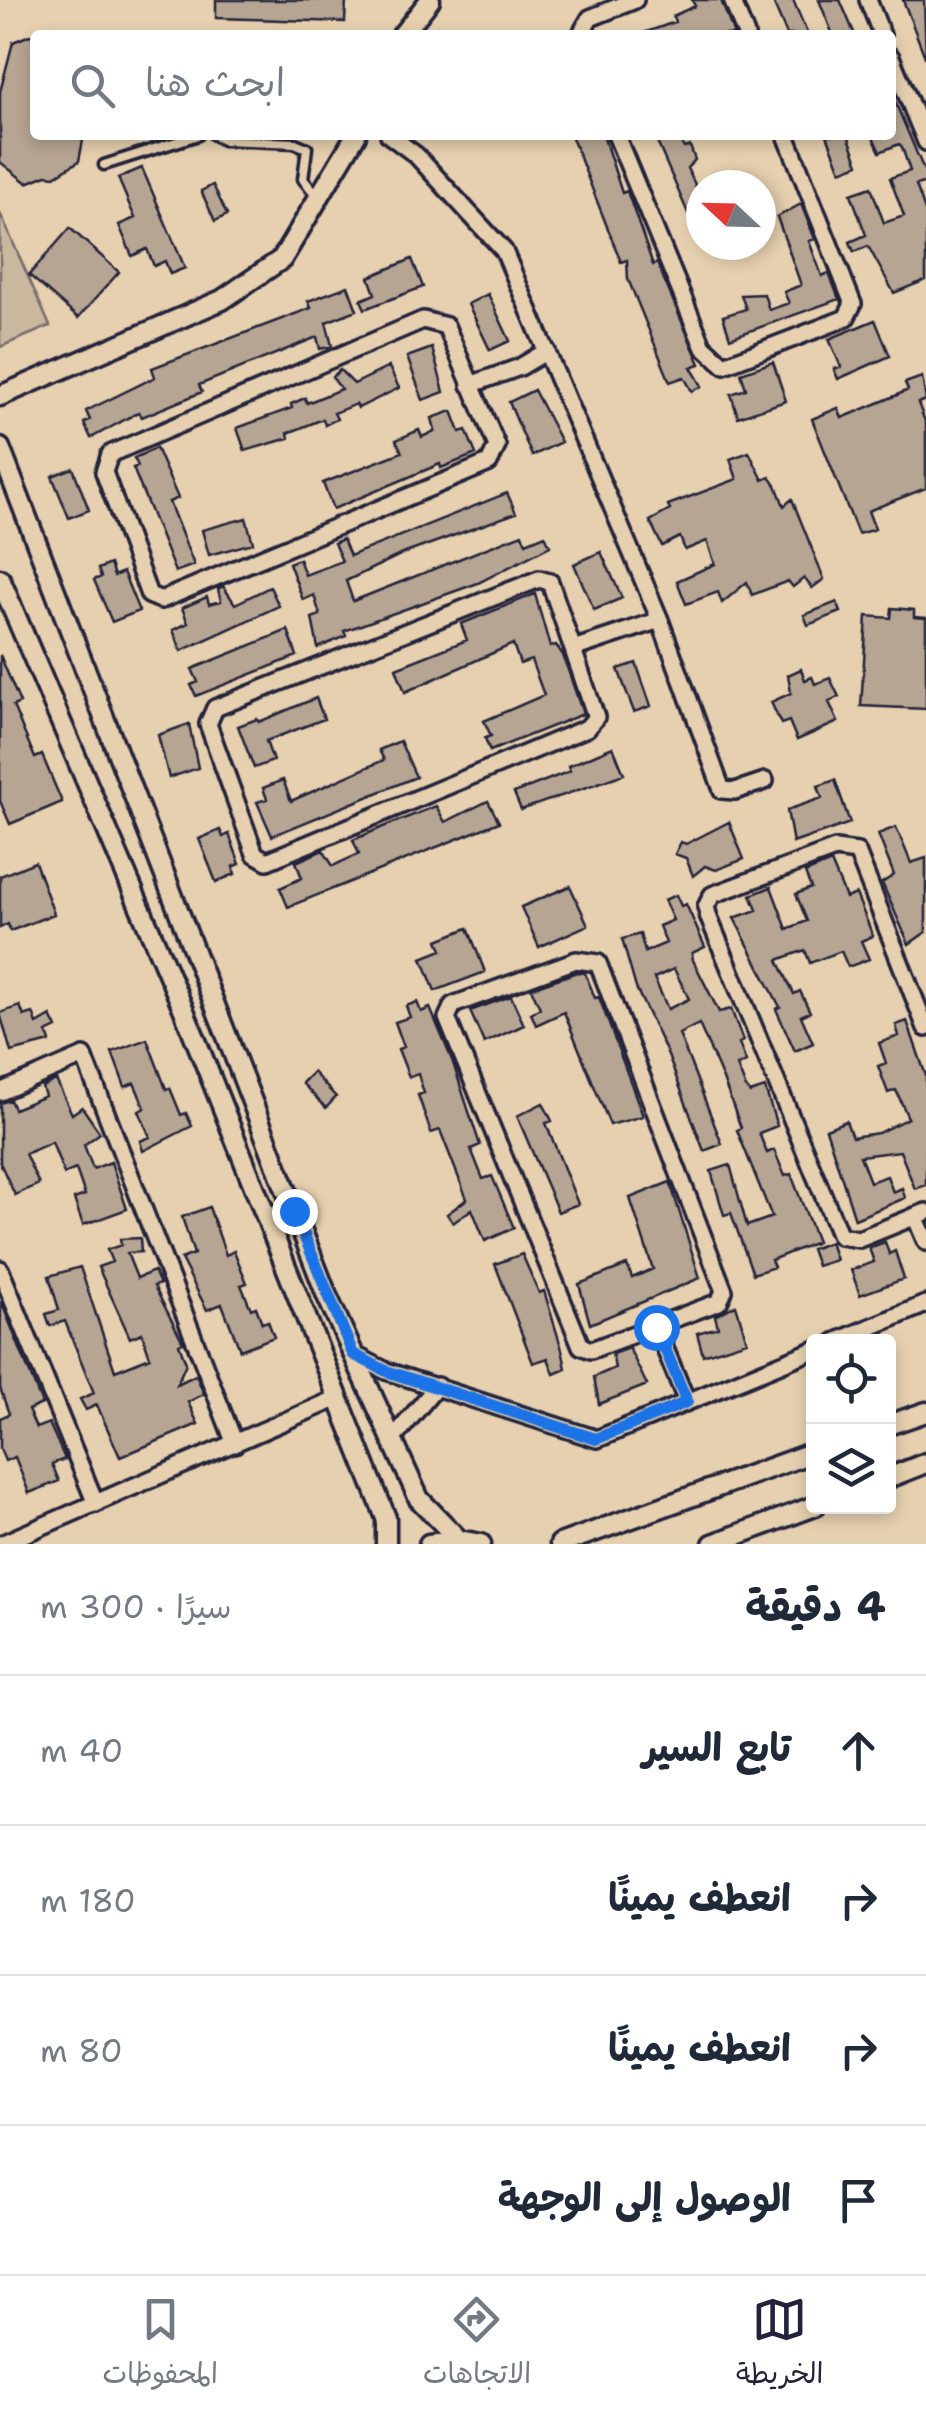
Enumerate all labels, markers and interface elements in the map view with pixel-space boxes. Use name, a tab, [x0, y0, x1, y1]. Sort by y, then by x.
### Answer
search box	[30, 30, 896, 140]
text: ابحث هنا	[145, 57, 285, 108]
icon: search	[65, 58, 120, 113]
north arrow	[686, 170, 776, 260]
route end	[272, 1189, 318, 1235]
route start	[634, 1305, 680, 1351]
map controls	[806, 1334, 896, 1514]
button: locate	[806, 1334, 896, 1424]
button: layers	[806, 1424, 896, 1514]
text: 4 دقيقة	[745, 1578, 886, 1634]
text: سيرًا · 300 m	[40, 1585, 231, 1628]
text: تابع السير	[643, 1722, 791, 1773]
icon: ahead	[831, 1723, 886, 1778]
text: 40 m	[40, 1729, 123, 1772]
text: انعطف يمينًا	[608, 1872, 791, 1923]
icon: right	[831, 1873, 886, 1928]
text: 180 m	[40, 1879, 136, 1922]
text: انعطف يمينًا	[608, 2022, 791, 2073]
icon: right	[831, 2023, 886, 2078]
text: 80 m	[40, 2029, 123, 2072]
text: الوصول إلى الوجهة	[498, 2172, 791, 2223]
icon: arrive	[831, 2173, 886, 2228]
tab: المحفوظات	[103, 2292, 218, 2398]
tab: الاتجاهات	[423, 2292, 531, 2398]
tab: الخريطة	[736, 2292, 823, 2398]

